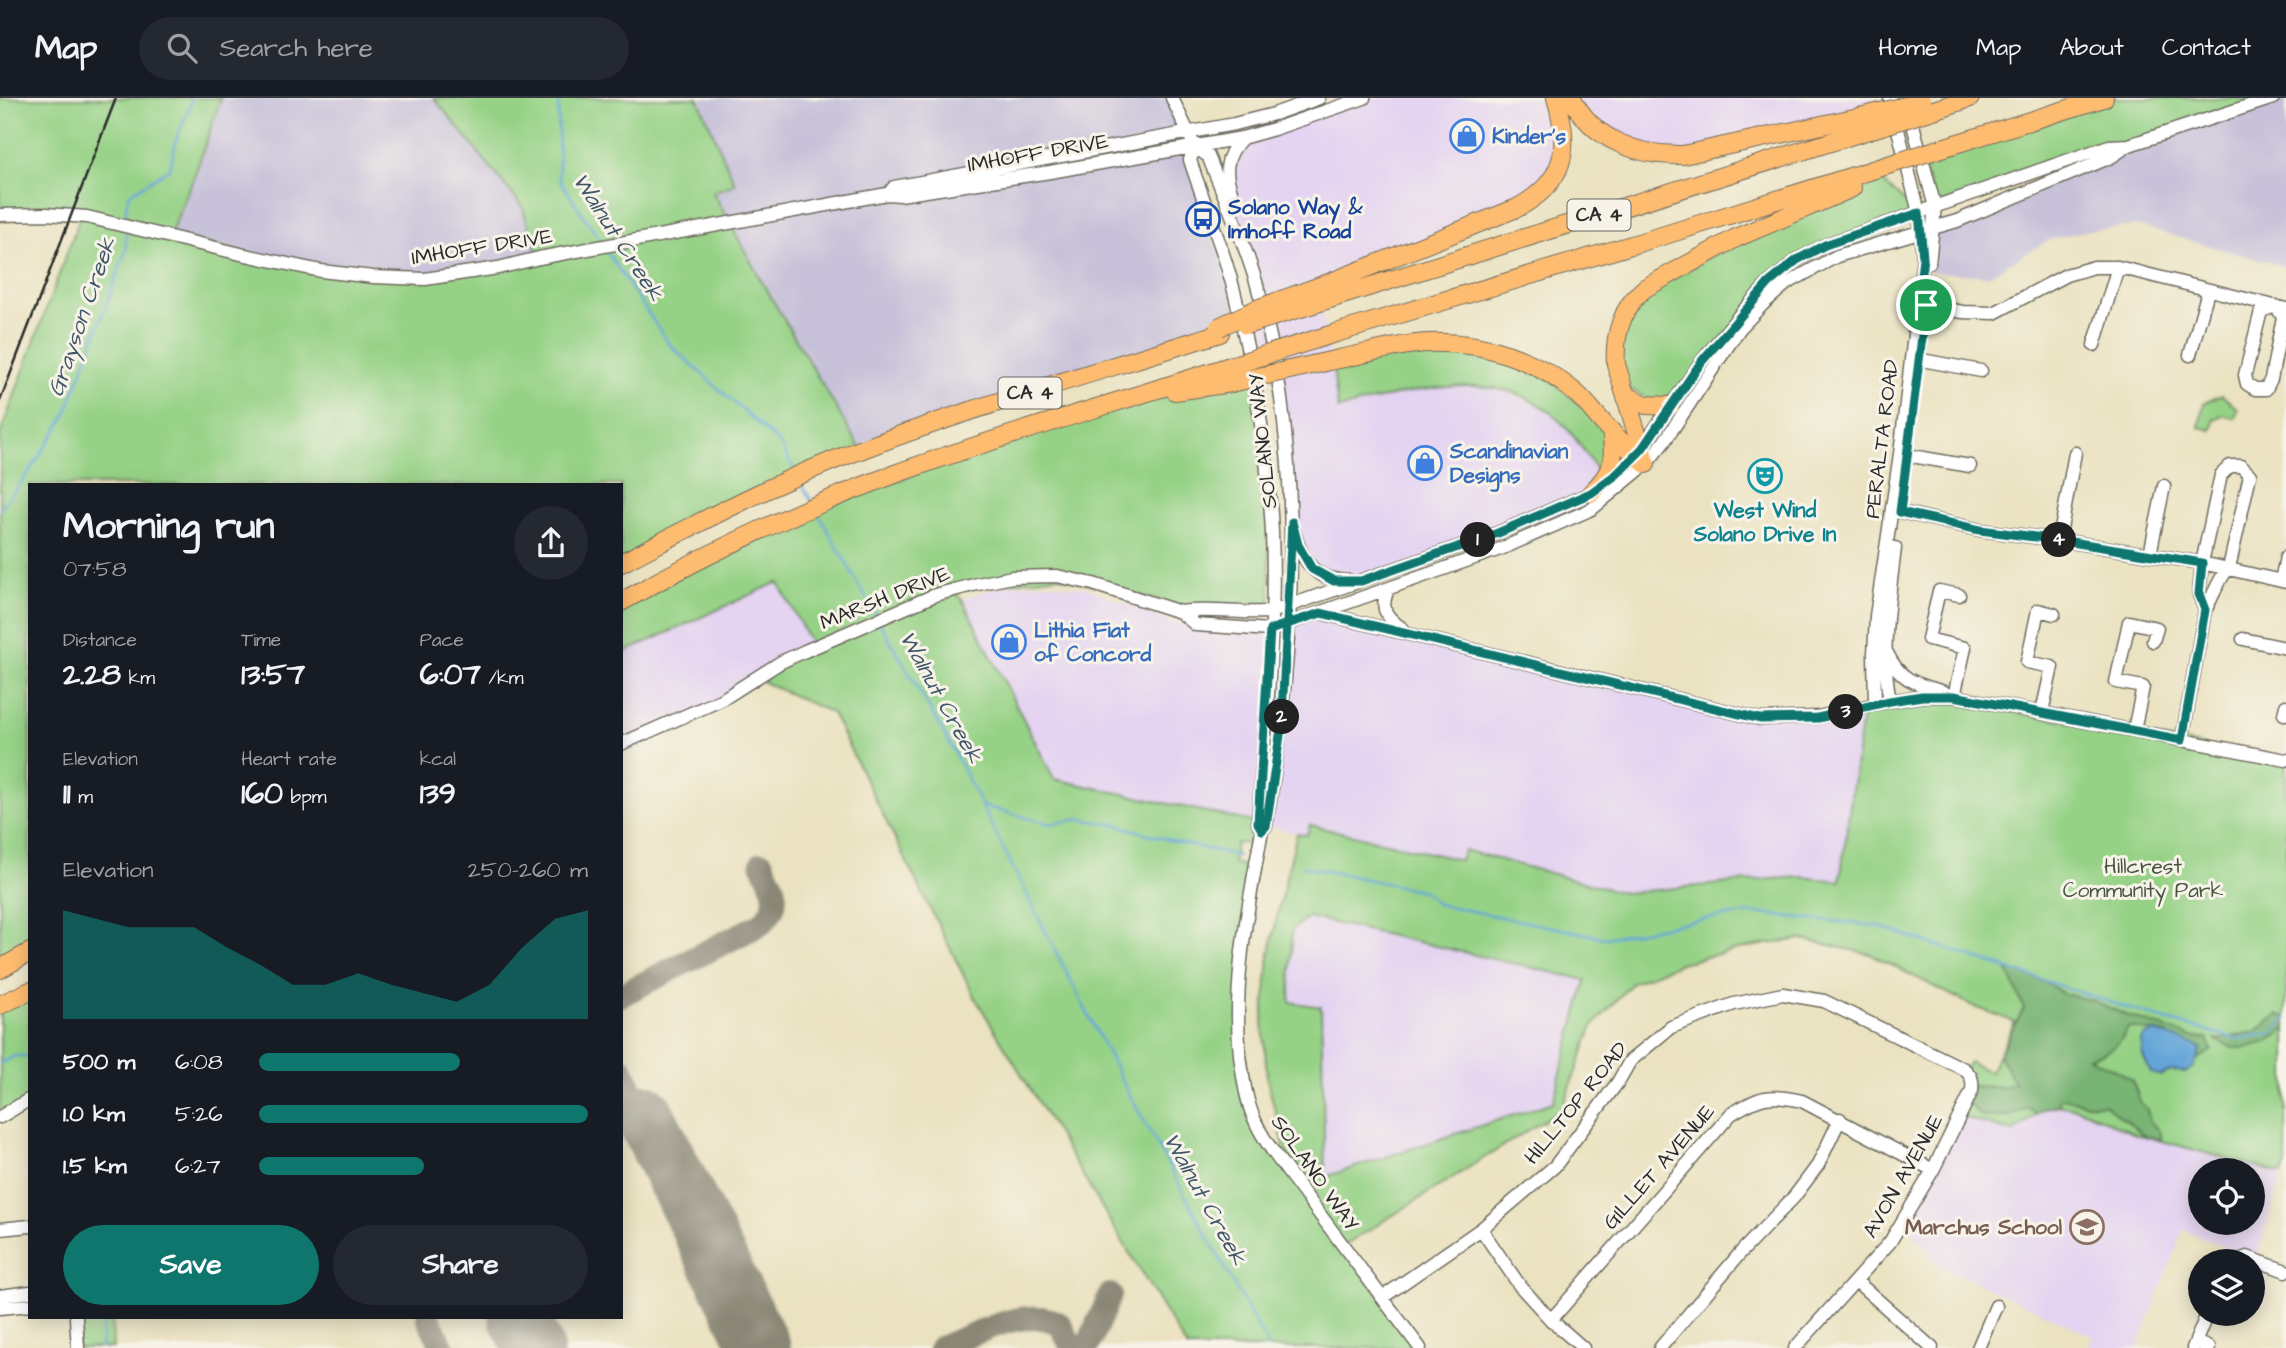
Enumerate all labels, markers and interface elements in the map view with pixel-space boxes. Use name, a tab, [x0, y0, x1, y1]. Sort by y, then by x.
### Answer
search box	[139, 17, 629, 80]
text: Map	[35, 25, 97, 71]
icon: search	[163, 29, 201, 67]
text: Search here	[219, 30, 373, 66]
text: Home	[1878, 31, 1938, 65]
text: Map	[1976, 31, 2021, 65]
text: About	[2059, 31, 2124, 65]
text: Contact	[2162, 31, 2251, 65]
shop icon: Kinder's	[1448, 117, 1486, 155]
place label: Kinder's	[1492, 122, 1567, 151]
street label: IMHOFF DRIVE	[965, 126, 1111, 180]
water label: Walnut Creek	[565, 167, 672, 308]
place label: Solano Way & Imhoff Road	[1227, 193, 1363, 246]
bus stop icon: Solano Way & Imhoff Road	[1184, 200, 1222, 238]
road number: CA 4	[1568, 200, 1630, 230]
street label: IMHOFF DRIVE	[410, 221, 555, 272]
water label: Grayson Creek	[40, 232, 125, 401]
pin	[1896, 275, 1956, 335]
icon: arrive	[1907, 286, 1945, 324]
street label: PERALTA ROAD	[1858, 358, 1906, 520]
street label: SOLANO WAY	[1241, 372, 1285, 510]
road number: CA 4	[998, 378, 1062, 408]
place label: Scandinavian Designs	[1449, 437, 1569, 492]
shop icon: Scandinavian Designs	[1406, 444, 1444, 482]
theatre icon: West Wind Solano Drive In	[1746, 457, 1784, 495]
place label: West Wind Solano Drive In	[1693, 496, 1837, 549]
text: Morning run	[63, 501, 275, 553]
button: share	[514, 506, 588, 580]
pin: 1	[1460, 522, 1496, 558]
pin: 4	[2042, 522, 2076, 558]
text: 1	[1476, 526, 1479, 553]
text: 4	[2052, 526, 2065, 553]
text: 07:58	[63, 553, 127, 585]
street label: MARSH DRIVE	[816, 559, 955, 637]
place label: Lithia Fiat of Concord	[1034, 616, 1152, 669]
shop icon: Lithia Fiat of Concord	[990, 623, 1028, 661]
water label: Walnut Creek	[891, 625, 991, 770]
text: Distance	[63, 627, 137, 654]
text: Time	[241, 627, 281, 654]
text: Pace	[420, 627, 464, 654]
text: 2.28	[63, 654, 121, 696]
text: 13:57	[241, 654, 305, 696]
text: 6:07	[420, 654, 481, 696]
text: km	[121, 665, 155, 692]
text: /km	[481, 665, 524, 692]
pin: 3	[1828, 694, 1864, 730]
text: 3	[1841, 698, 1850, 725]
pin: 2	[1264, 700, 1300, 734]
text: 2	[1276, 703, 1287, 730]
text: Elevation	[63, 746, 138, 773]
text: Heart rate	[241, 746, 337, 773]
text: kcal	[420, 746, 456, 773]
text: 11	[63, 773, 71, 815]
text: 160	[241, 773, 283, 815]
text: 139	[420, 773, 456, 815]
text: m	[71, 784, 93, 811]
text: bpm	[283, 784, 327, 811]
park label: Hillcrest Community Park	[2063, 852, 2223, 907]
text: Elevation	[63, 854, 154, 886]
text: 250–260 m	[468, 854, 588, 886]
street label: HILLTOP ROAD	[1518, 1035, 1635, 1170]
text: 500 m	[63, 1046, 135, 1078]
text: 6:08	[175, 1046, 223, 1078]
text: 1.0 km	[63, 1098, 125, 1130]
text: 5:26	[175, 1098, 223, 1130]
street label: GILLET AVENUE	[1597, 1098, 1722, 1236]
street label: AVON AVENUE	[1856, 1108, 1951, 1243]
street label: SOLANO WAY	[1264, 1109, 1366, 1237]
water label: Walnut Creek	[1155, 1127, 1255, 1272]
text: 1.5 km	[63, 1150, 127, 1182]
text: 6:27	[175, 1150, 221, 1182]
map controls	[2188, 1158, 2265, 1326]
button: locate	[2188, 1158, 2265, 1235]
school or university icon: Marchus School	[2068, 1208, 2106, 1246]
place label: Marchus School	[1905, 1213, 2063, 1242]
button: Save	[63, 1225, 319, 1305]
button: Share	[333, 1225, 588, 1305]
button: layers	[2188, 1249, 2265, 1326]

